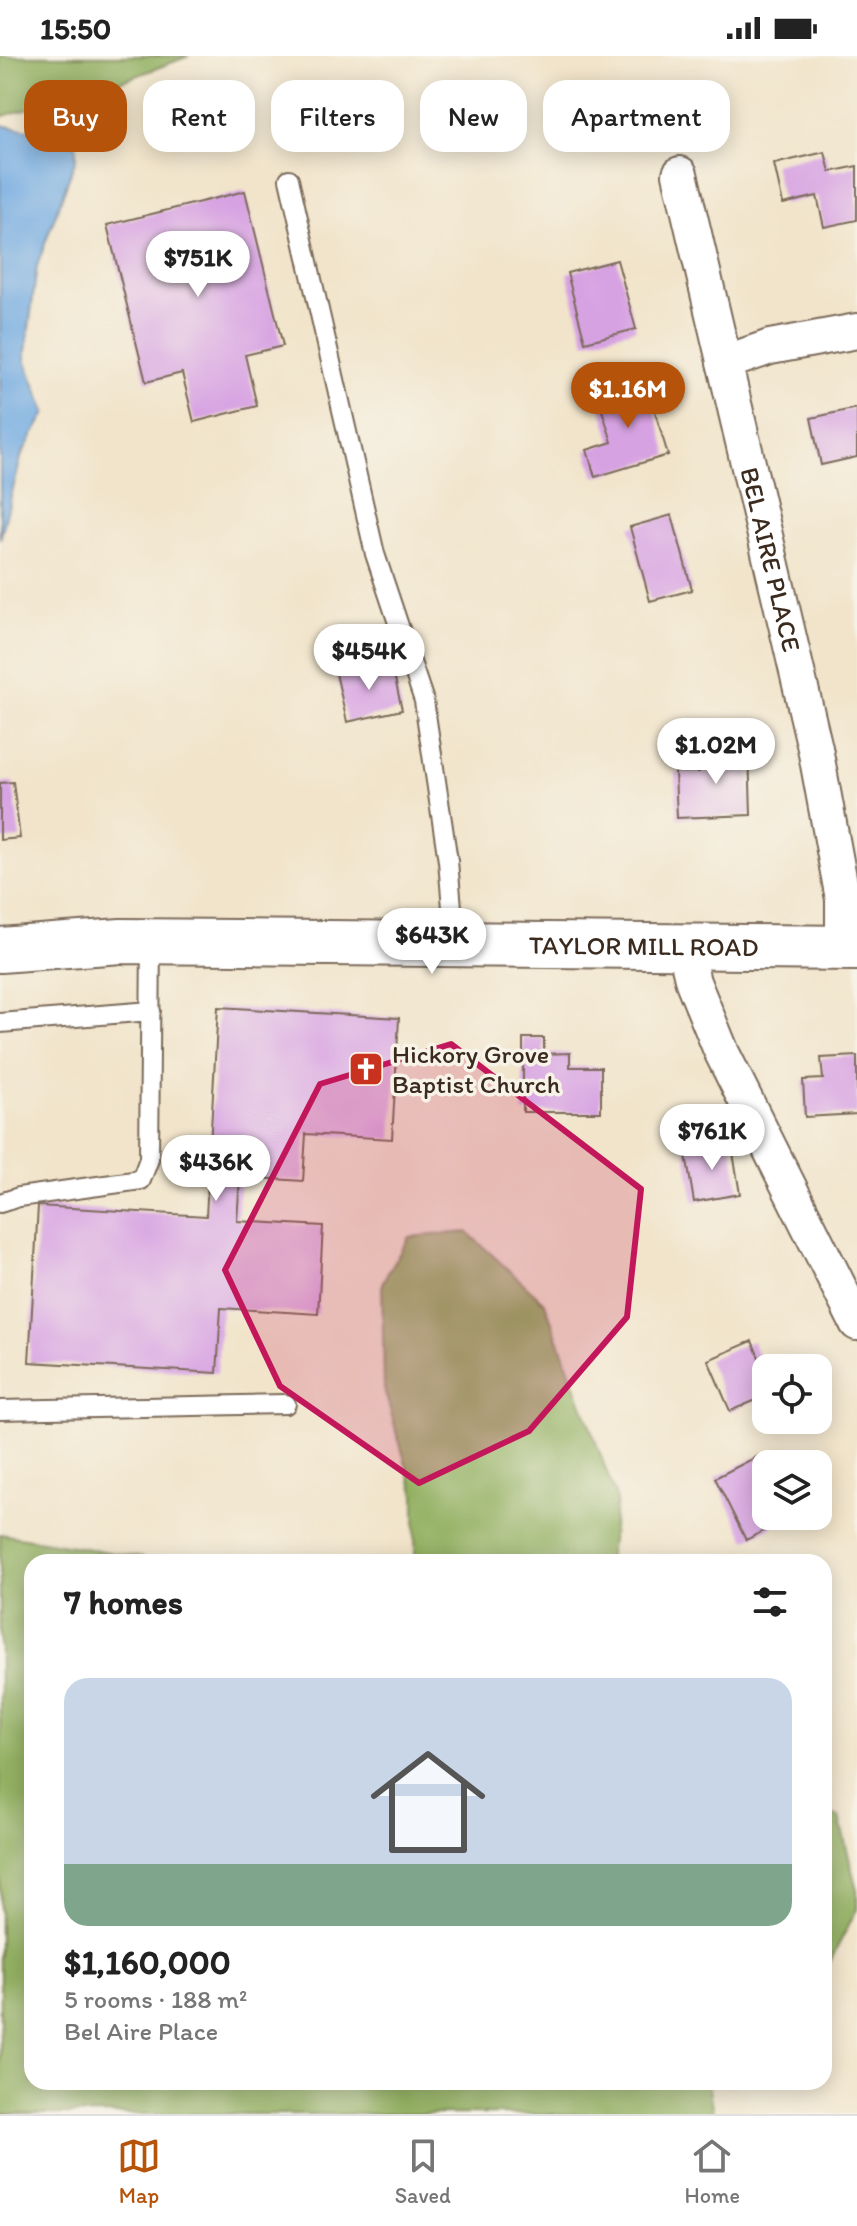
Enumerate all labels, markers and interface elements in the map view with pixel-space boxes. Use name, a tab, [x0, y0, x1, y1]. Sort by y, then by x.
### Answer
text: 15:50	[40, 10, 111, 47]
chip: Buy	[24, 80, 127, 152]
chip: Rent	[143, 80, 255, 152]
chip: Filters	[271, 80, 404, 152]
chip: New	[420, 80, 527, 152]
chip: Apartment	[543, 80, 730, 152]
pin: $751K	[142, 231, 254, 299]
text: $751K	[164, 241, 232, 273]
pin: $1.16M	[563, 362, 693, 430]
text: $1.16M	[589, 372, 667, 404]
street label: BEL AIRE PLACE	[734, 464, 808, 655]
pin: $454K	[313, 624, 425, 692]
text: $454K	[332, 634, 406, 666]
pin: $1.02M	[651, 718, 781, 786]
text: $1.02M	[675, 728, 757, 760]
pin: $643K	[376, 908, 488, 976]
text: $643K	[395, 918, 469, 950]
street label: TAYLOR MILL ROAD	[529, 929, 759, 963]
place label: Hickory Grove Baptist Church	[392, 1038, 560, 1100]
church icon: Hickory Grove Baptist Church	[347, 1050, 385, 1088]
pin: $761K	[656, 1104, 768, 1172]
text: $761K	[678, 1114, 746, 1146]
pin: $436K	[160, 1135, 272, 1203]
text: $436K	[179, 1145, 253, 1177]
map controls	[752, 1354, 832, 1530]
button: locate	[752, 1354, 832, 1434]
button: layers	[752, 1450, 832, 1530]
icon: filters	[748, 1580, 792, 1624]
text: 7 homes	[64, 1582, 183, 1623]
icon: home	[356, 1730, 500, 1874]
text: $1,160,000	[64, 1942, 231, 1983]
text: 5 rooms · 188 m²	[64, 1983, 247, 2015]
text: Bel Aire Place	[64, 2015, 218, 2047]
tab: Map	[117, 2134, 161, 2209]
tab: Saved	[395, 2134, 451, 2209]
tab: Home	[685, 2134, 740, 2209]

